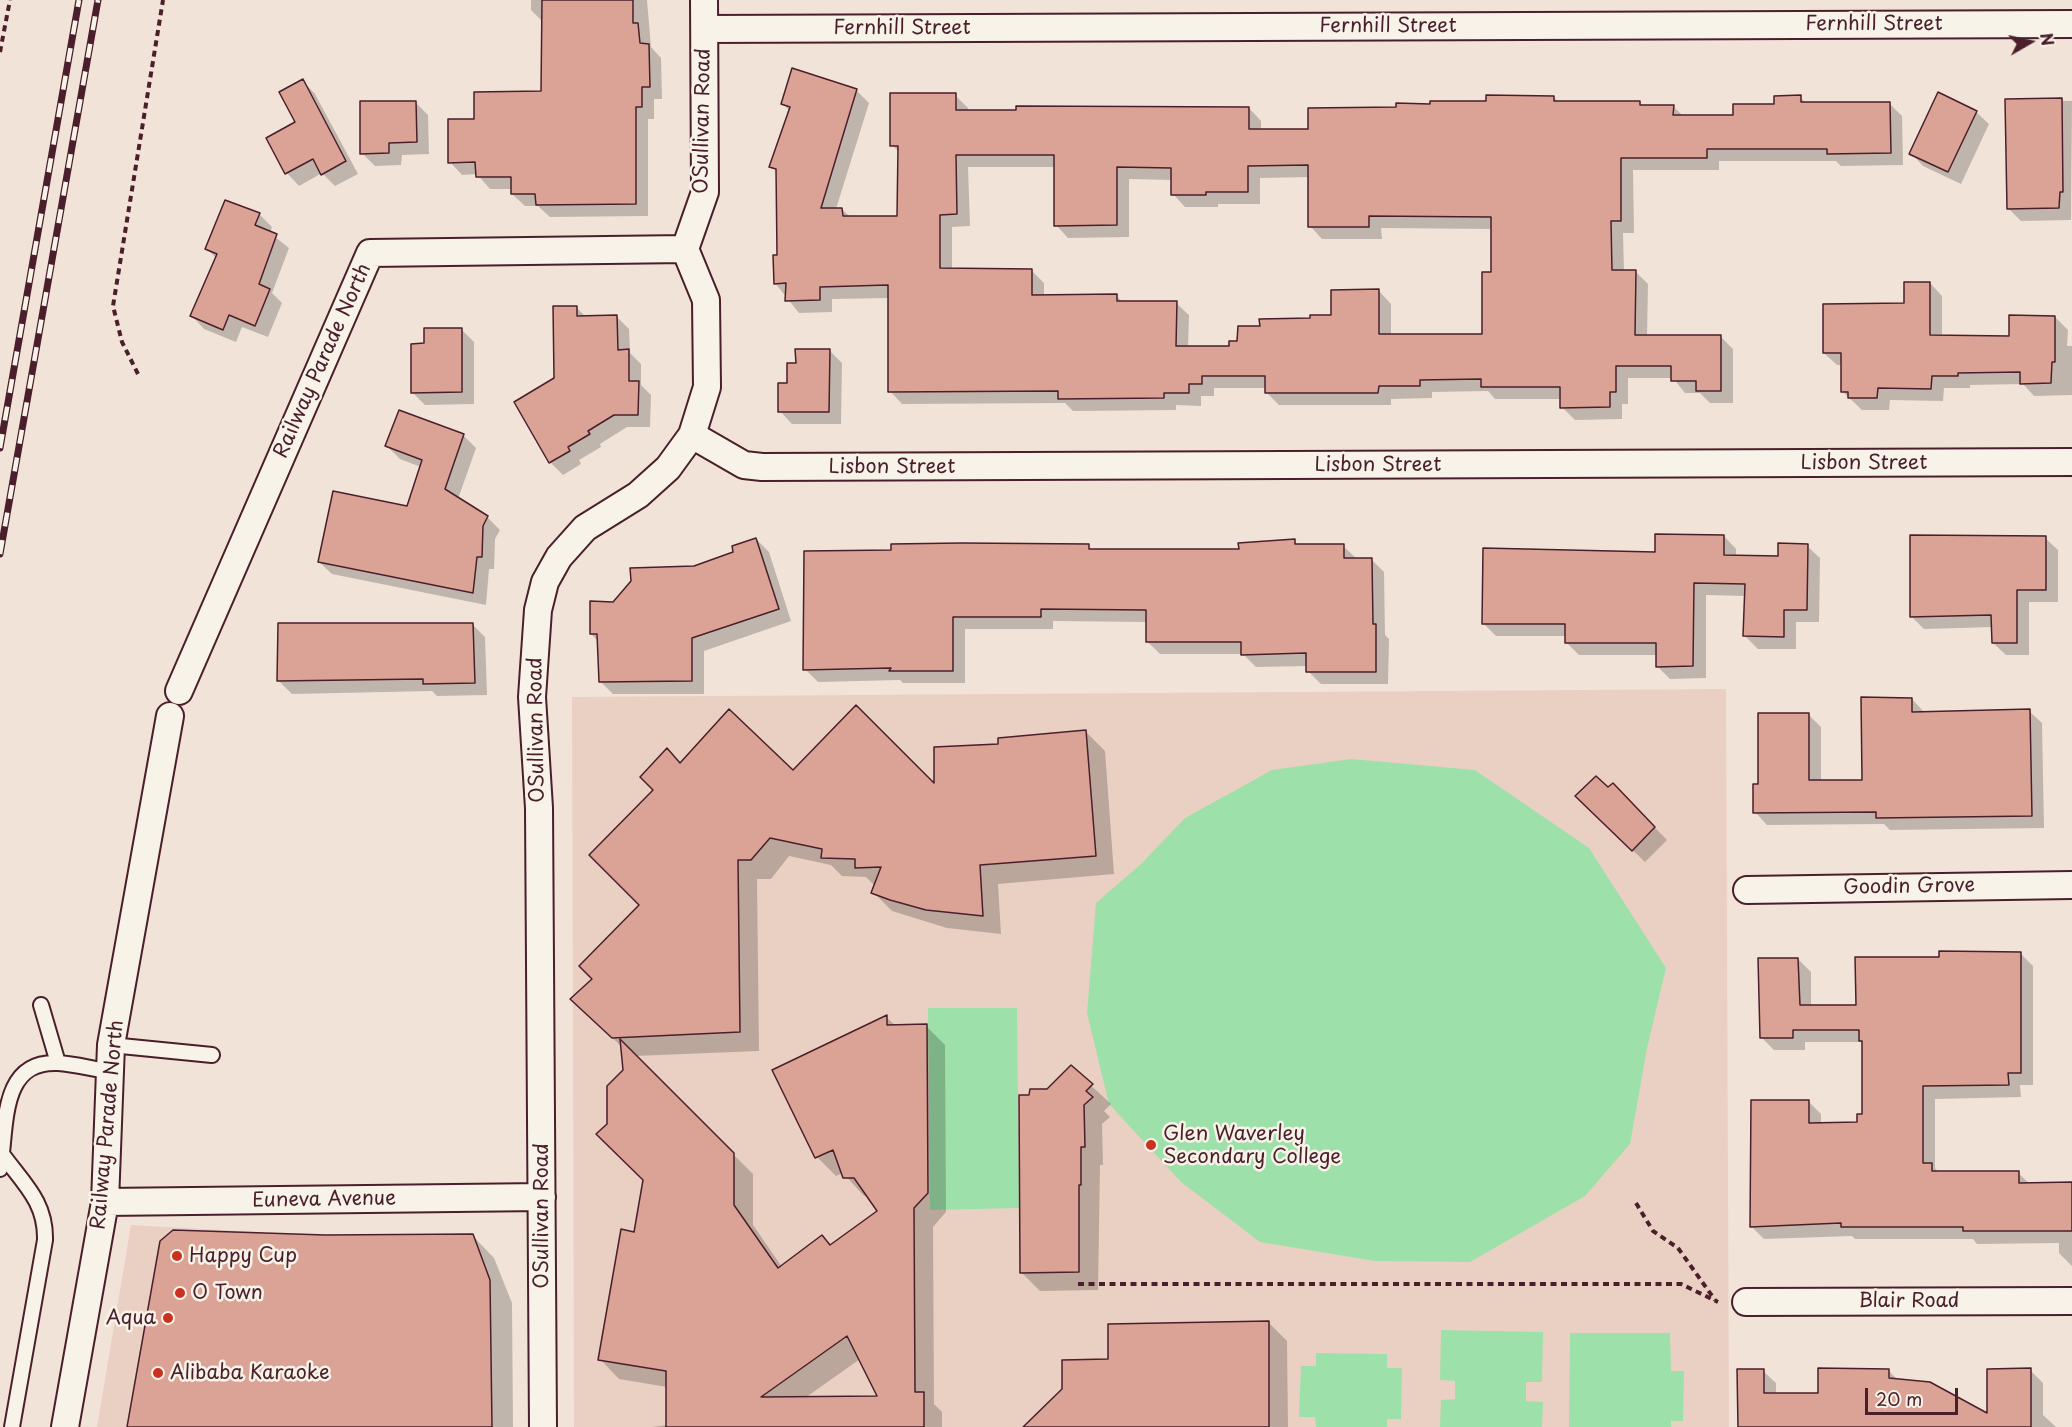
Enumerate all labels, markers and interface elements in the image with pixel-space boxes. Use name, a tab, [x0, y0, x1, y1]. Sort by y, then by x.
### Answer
street label: Fernhill Street	[1805, 12, 1943, 36]
north arrow	[2000, 12, 2060, 72]
street label: Fernhill Street	[1319, 14, 1457, 38]
street label: Fernhill Street	[833, 16, 971, 40]
text: N	[2035, 31, 2061, 47]
street label: OSullivan Road	[690, 48, 716, 194]
street label: Railway Parade North	[269, 260, 377, 462]
street label: Lisbon Street	[1801, 451, 1927, 475]
street label: Lisbon Street	[1315, 453, 1441, 477]
street label: Lisbon Street	[829, 455, 955, 479]
street label: OSullivan Road	[524, 657, 550, 803]
street label: Goodin Grove	[1843, 874, 1975, 900]
street label: Railway Parade North	[87, 1019, 129, 1231]
place label: Glen Waverley Secondary College	[1163, 1122, 1341, 1169]
marker: Glen Waverley Secondary College	[1144, 1138, 1158, 1152]
street label: OSullivan Road	[530, 1143, 554, 1289]
street label: Euneva Avenue	[252, 1187, 396, 1213]
place label: Happy Cup	[189, 1244, 297, 1268]
marker: Happy Cup	[170, 1249, 184, 1263]
place label: O Town	[192, 1281, 263, 1305]
marker: O Town	[173, 1286, 187, 1300]
street label: Blair Road	[1858, 1289, 1960, 1313]
place label: Aqua	[106, 1306, 156, 1330]
marker: Aqua	[161, 1311, 175, 1325]
place label: Alibaba Karaoke	[170, 1361, 330, 1385]
marker: Alibaba Karaoke	[151, 1366, 165, 1380]
scale bar	[1868, 1376, 1961, 1414]
text: 20 m	[1876, 1385, 1922, 1412]

